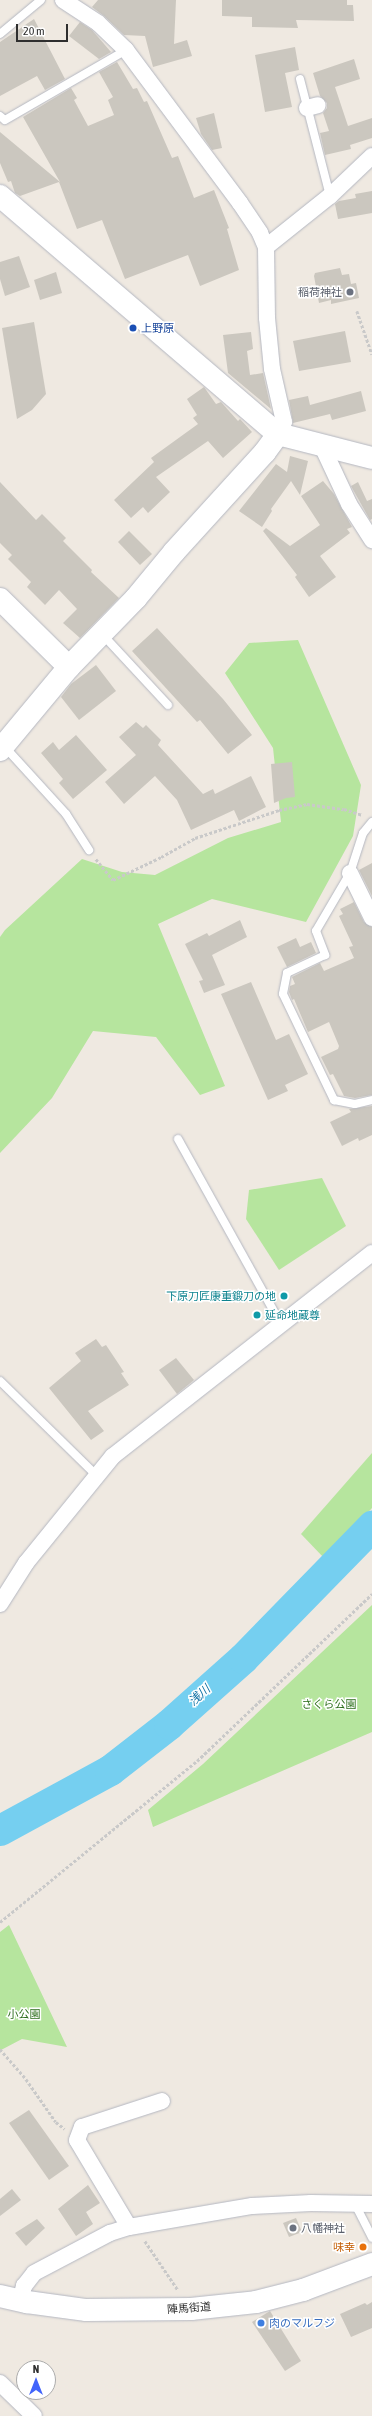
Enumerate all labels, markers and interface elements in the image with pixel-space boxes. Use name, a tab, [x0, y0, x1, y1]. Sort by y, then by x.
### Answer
scale bar	[18, 16, 70, 42]
text: 20 m	[23, 24, 45, 38]
place label: 稲荷神社	[298, 285, 342, 299]
marker: 稲荷神社	[345, 287, 355, 297]
place label: 上野原	[141, 321, 174, 335]
marker: 上野原	[128, 323, 138, 333]
place label: 下原刀匠康重鍛刀の地	[166, 1289, 276, 1303]
marker: 下原刀匠康重鍛刀の地	[279, 1291, 289, 1301]
place label: 延命地蔵尊	[265, 1308, 320, 1322]
marker: 延命地蔵尊	[252, 1310, 262, 1320]
water label: 浅川	[186, 1683, 214, 1709]
park label: さくら公園	[302, 1697, 356, 1711]
park label: 小公園	[8, 2007, 40, 2021]
place label: 八幡神社	[301, 2221, 345, 2235]
marker: 八幡神社	[288, 2223, 298, 2233]
place label: 味幸	[333, 2240, 355, 2254]
marker: 味幸	[358, 2242, 368, 2252]
street label: 陣馬街道	[167, 2300, 211, 2316]
place label: 肉のマルフジ	[269, 2316, 335, 2330]
marker: 肉のマルフジ	[256, 2318, 266, 2328]
north arrow	[16, 2360, 56, 2400]
text: N	[33, 2363, 39, 2375]

